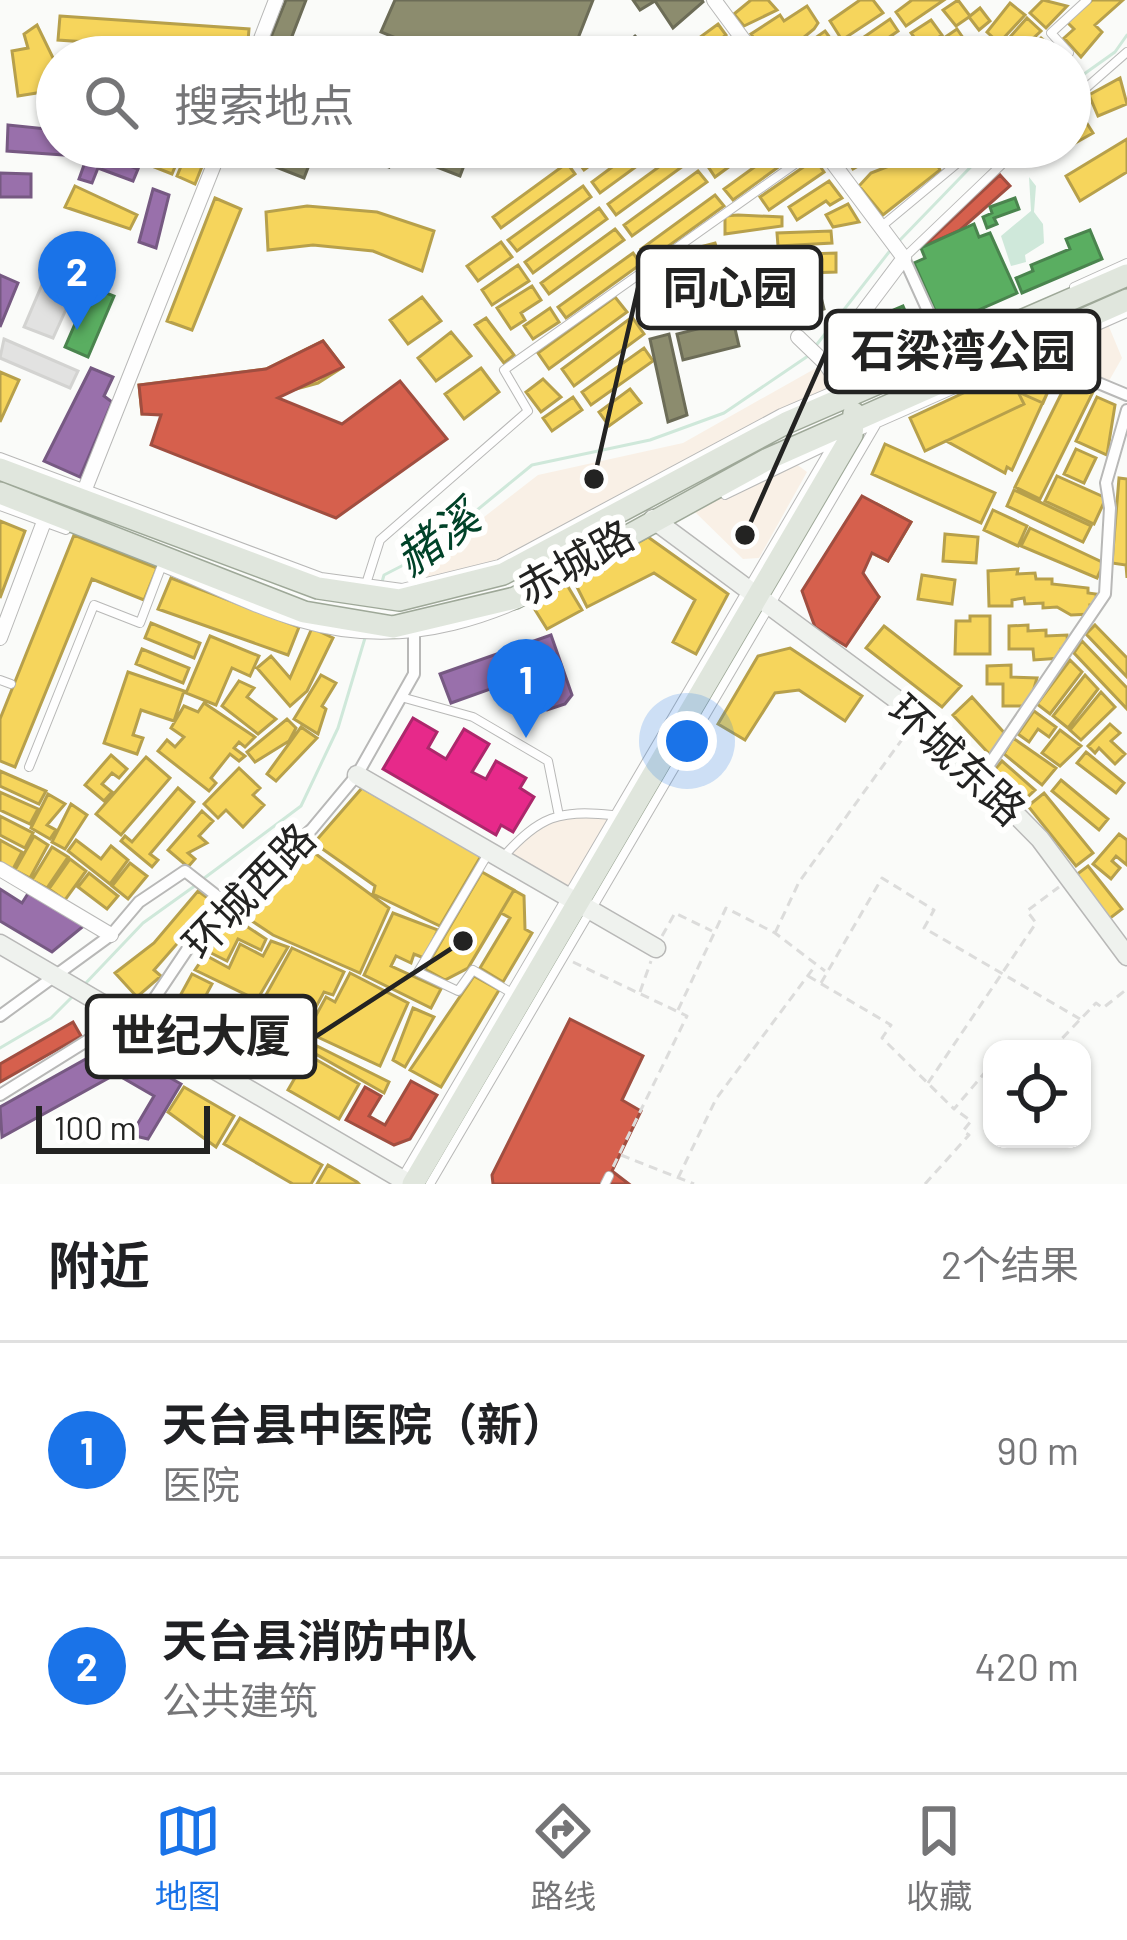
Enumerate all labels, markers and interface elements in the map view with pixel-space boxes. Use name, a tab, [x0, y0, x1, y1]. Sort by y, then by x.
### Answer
search box	[36, 36, 1091, 168]
icon: search	[78, 69, 144, 135]
text: 搜索地点	[174, 77, 354, 131]
pin: 2	[38, 231, 116, 330]
callout: 同心园	[638, 247, 821, 328]
text: 同心园	[662, 259, 798, 313]
callout: 石梁湾公园	[826, 311, 1099, 392]
text: 石梁湾公园	[850, 322, 1076, 376]
water label: 赭溪	[384, 486, 491, 585]
street label: 赤城路	[507, 508, 641, 613]
pin: 1	[487, 639, 565, 738]
street label: 环城东路	[880, 683, 1037, 834]
your location	[657, 711, 717, 771]
street label: 环城西路	[171, 812, 324, 967]
callout: 世纪大厦	[87, 996, 315, 1077]
text: 世纪大厦	[111, 1007, 291, 1061]
map controls	[983, 1040, 1091, 1148]
button: locate	[983, 1040, 1091, 1148]
scale bar	[36, 1100, 210, 1153]
text: 100 m	[54, 1107, 137, 1147]
text: 附近	[48, 1233, 150, 1294]
text: 2个结果	[941, 1240, 1079, 1287]
text: 天台县中医院（新）	[162, 1396, 567, 1450]
text: 1	[80, 1426, 94, 1473]
text: 90 m	[997, 1426, 1079, 1473]
text: 医院	[162, 1460, 240, 1507]
text: 天台县消防中队	[162, 1612, 477, 1666]
text: 2	[76, 1642, 98, 1689]
text: 420 m	[975, 1642, 1079, 1689]
text: 公共建筑	[162, 1676, 318, 1723]
tab: 地图	[155, 1798, 221, 1918]
tab: 路线	[530, 1798, 596, 1918]
tab: 收藏	[906, 1798, 972, 1918]

